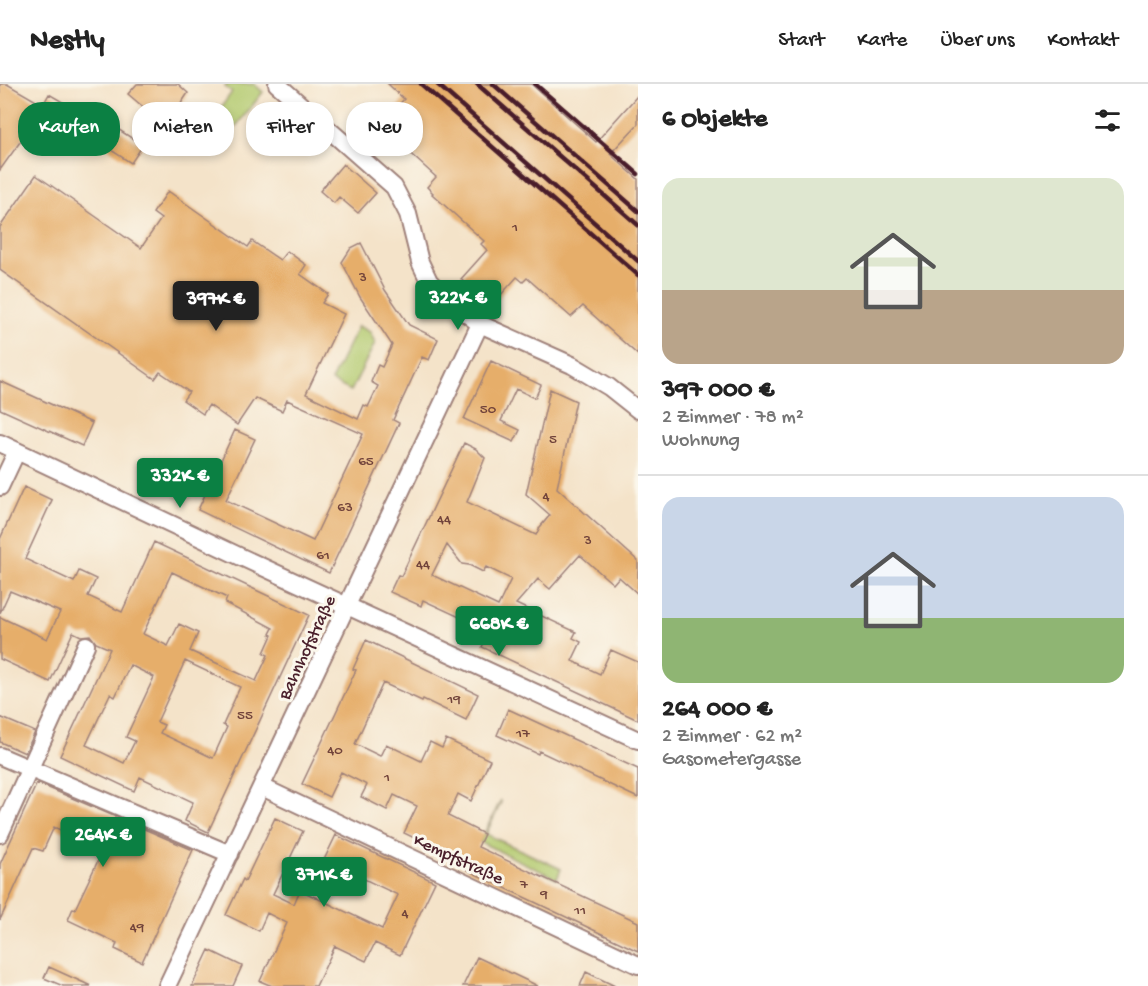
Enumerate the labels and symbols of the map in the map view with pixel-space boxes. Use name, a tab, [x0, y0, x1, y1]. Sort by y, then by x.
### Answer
house number: 1	[511, 219, 518, 237]
house number: 3	[358, 269, 367, 287]
pin: 322K €	[409, 280, 507, 331]
pin: 397K €	[167, 281, 265, 332]
house number: 50	[480, 401, 497, 419]
house number: 5	[549, 431, 557, 449]
house number: 65	[358, 453, 374, 471]
pin: 332K €	[131, 458, 229, 509]
house number: 4	[542, 488, 550, 506]
house number: 63	[337, 499, 353, 517]
house number: 44	[437, 511, 451, 529]
house number: 3	[583, 532, 592, 550]
house number: 61	[316, 547, 330, 565]
house number: 44	[416, 556, 430, 574]
street label: Bahnhofstraße	[275, 592, 342, 704]
pin: 668K €	[450, 606, 548, 657]
house number: 19	[446, 691, 461, 709]
house number: 55	[237, 707, 253, 725]
house number: 17	[515, 725, 531, 743]
house number: 40	[327, 742, 343, 760]
house number: 1	[383, 769, 390, 787]
pin: 264K €	[54, 817, 152, 868]
street label: Kempfstraße	[410, 830, 507, 891]
pin: 371K €	[275, 857, 373, 908]
house number: 7	[519, 876, 529, 894]
house number: 9	[539, 886, 548, 904]
house number: 11	[573, 902, 586, 920]
house number: 4	[401, 905, 409, 923]
house number: 49	[130, 919, 145, 937]

